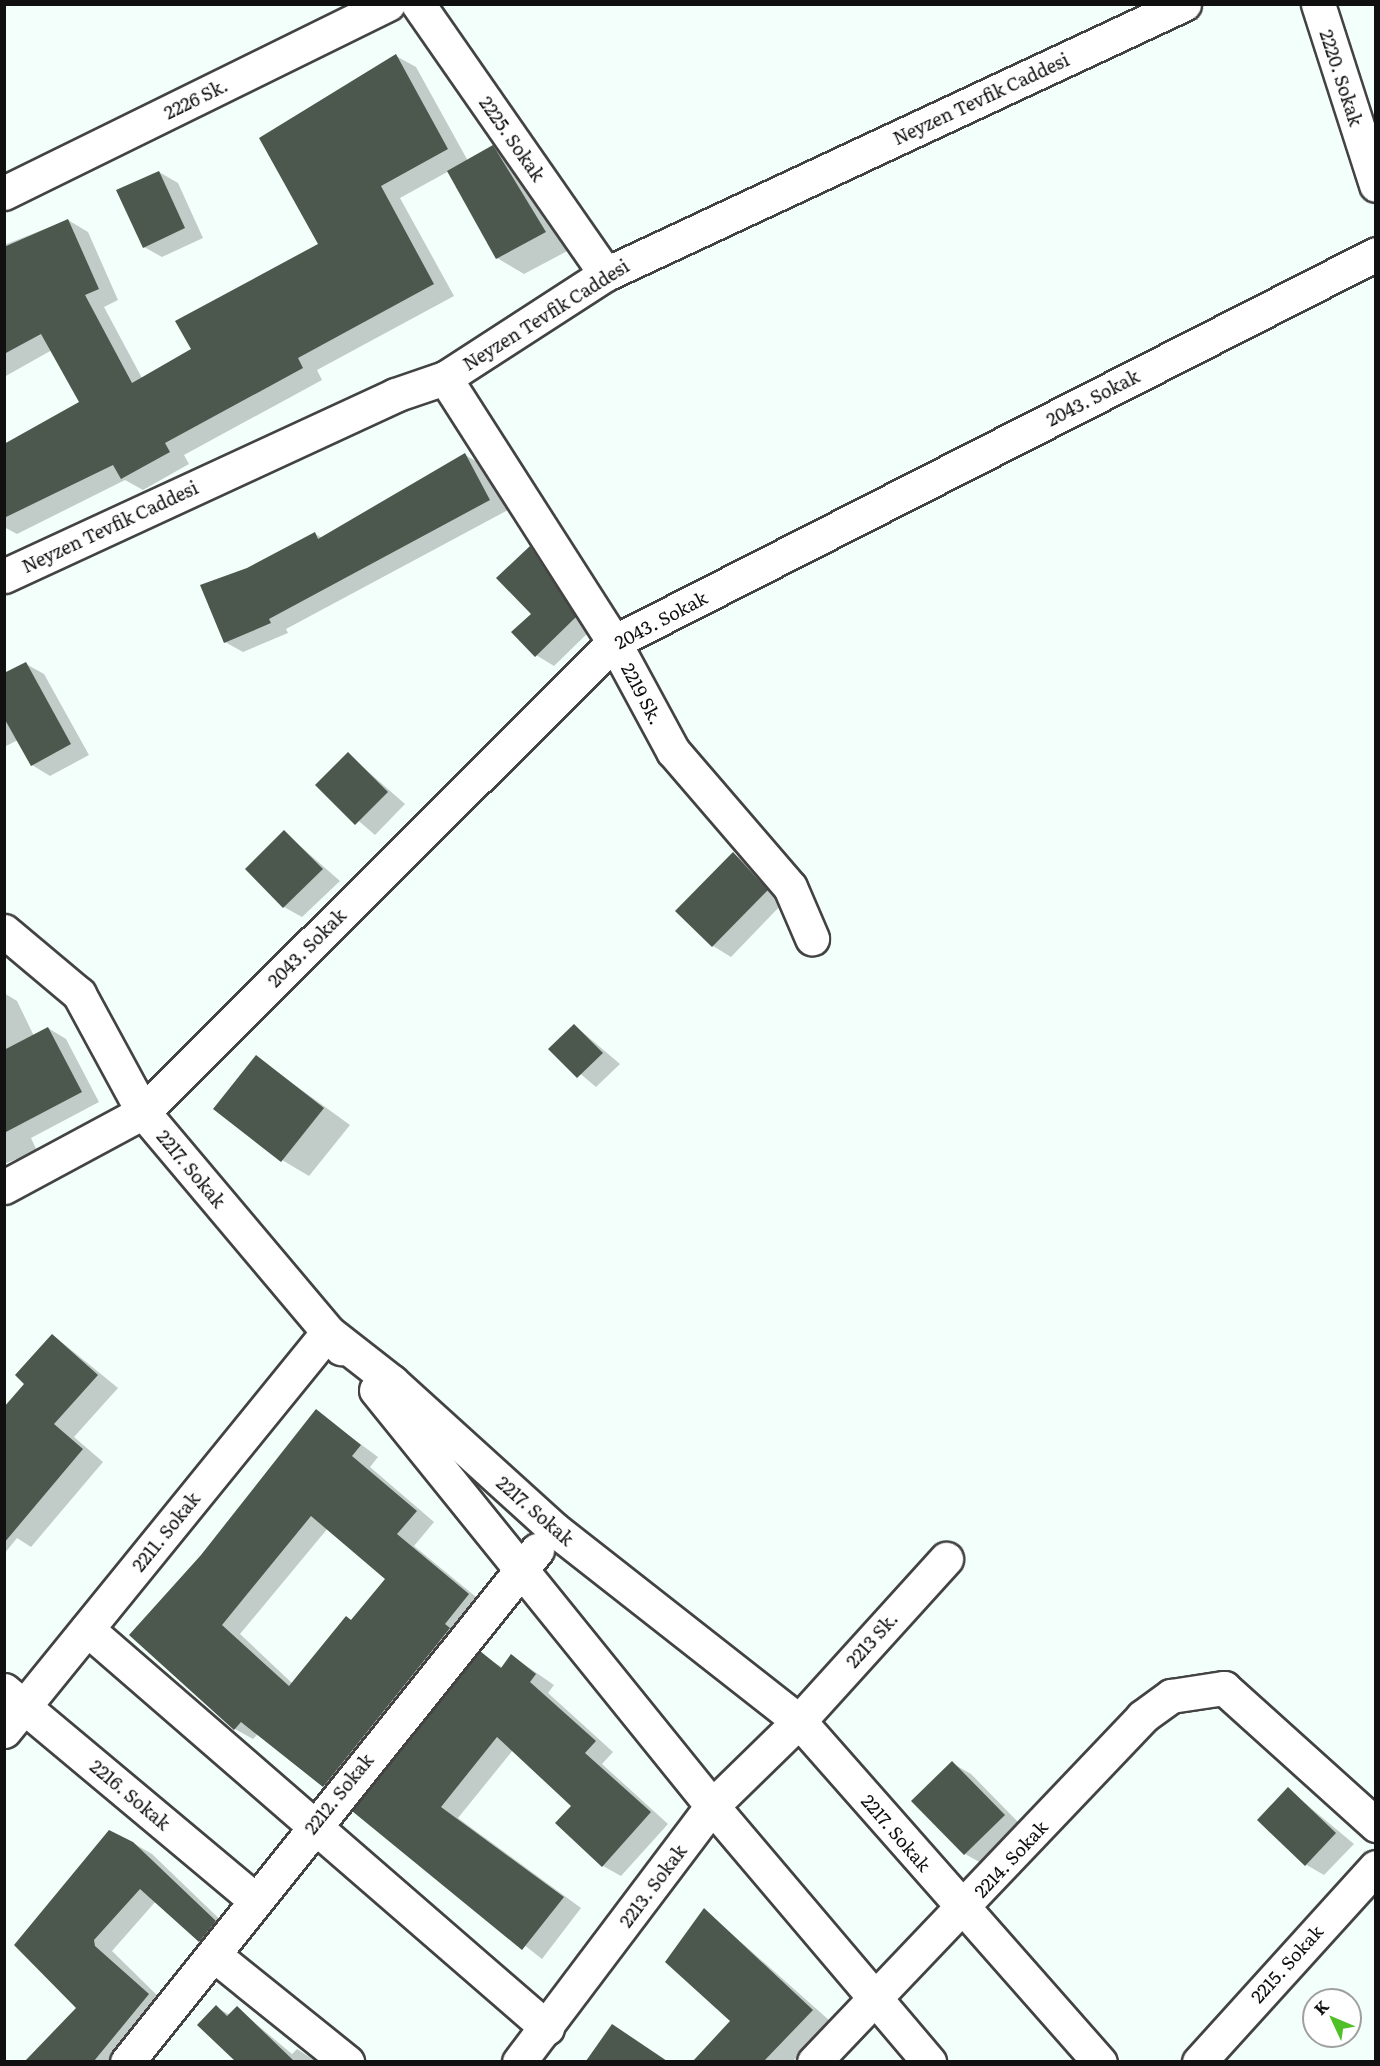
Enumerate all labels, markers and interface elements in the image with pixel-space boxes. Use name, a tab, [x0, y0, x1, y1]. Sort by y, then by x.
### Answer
street label: 2220. Sokak	[1315, 27, 1367, 129]
street label: Neyzen Tevfik Caddesi	[890, 49, 1072, 149]
street label: 2226 Sk.	[161, 74, 231, 124]
street label: 2225. Sokak	[475, 92, 549, 186]
street label: Neyzen Tevfik Caddesi	[459, 255, 633, 375]
street label: 2043. Sokak	[1043, 365, 1143, 431]
street label: Neyzen Tevfik Caddesi	[19, 477, 201, 577]
street label: 2043. Sokak	[611, 587, 711, 653]
street label: 2219 Sk.	[617, 660, 667, 728]
street label: 2043. Sokak	[263, 904, 351, 992]
street label: 2217. Sokak	[152, 1126, 230, 1212]
street label: 2217. Sokak	[492, 1472, 578, 1550]
street label: 2211. Sokak	[128, 1488, 204, 1576]
street label: 2213 Sk.	[842, 1608, 902, 1672]
street label: 2212. Sokak	[300, 1750, 378, 1838]
street label: 2216. Sokak	[86, 1755, 174, 1835]
street label: 2217. Sokak	[857, 1790, 935, 1876]
street label: 2214. Sokak	[970, 1816, 1052, 1902]
street label: 2213. Sokak	[615, 1841, 691, 1931]
street label: 2215. Sokak	[1247, 1921, 1327, 2007]
north arrow	[1302, 1988, 1362, 2048]
text: K	[1307, 1994, 1333, 2020]

